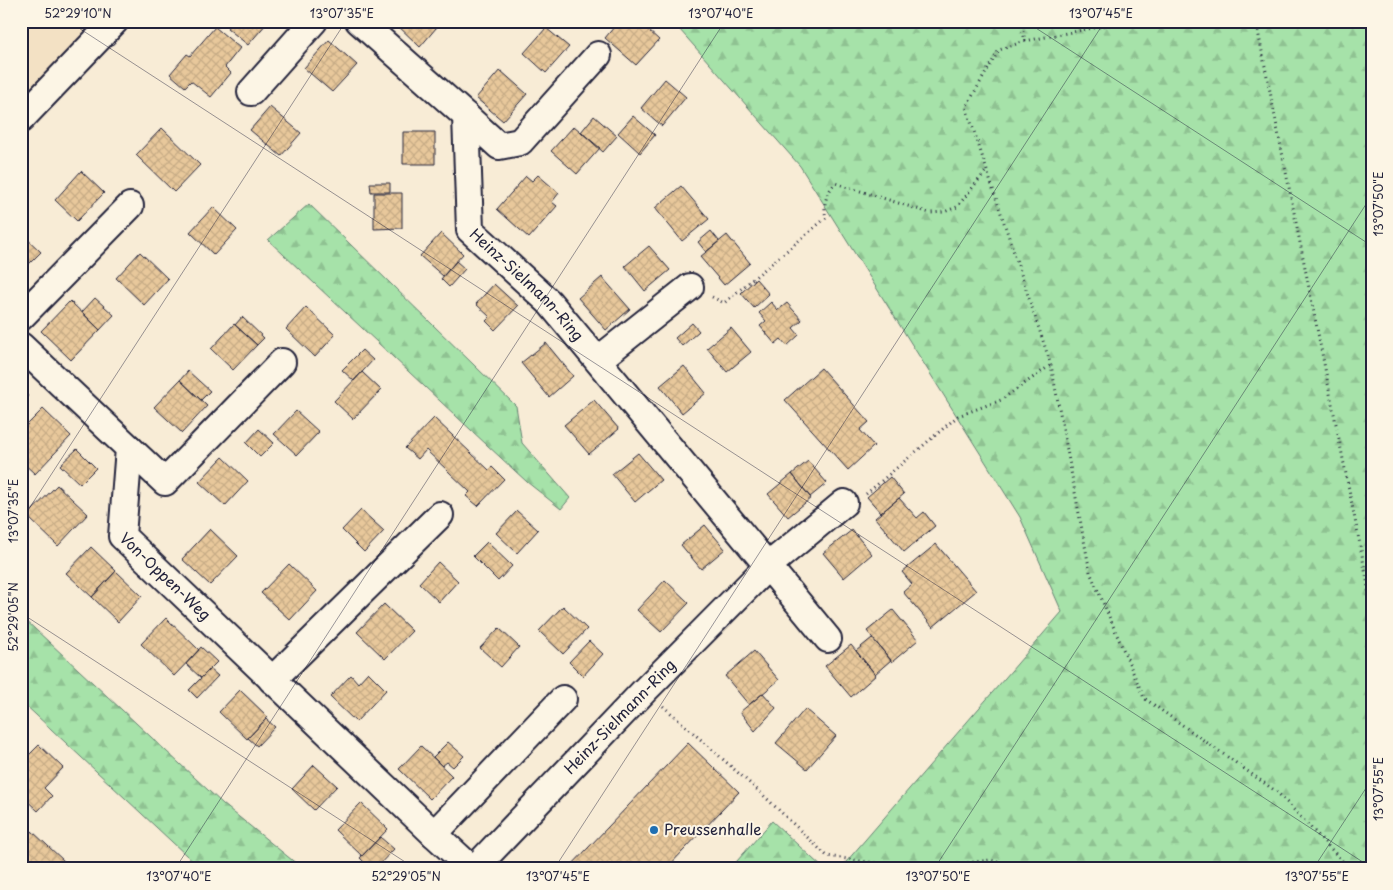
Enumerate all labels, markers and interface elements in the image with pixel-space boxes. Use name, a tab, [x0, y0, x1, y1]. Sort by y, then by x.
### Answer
text: 52°29'10"N	[44, 4, 112, 22]
text: 13°07'35"E	[310, 4, 374, 22]
text: 13°07'40"E	[688, 4, 754, 22]
text: 13°07'45"E	[1069, 4, 1133, 22]
text: 13°07'50"E	[1369, 171, 1387, 237]
street label: Heinz-Sielmann-Ring	[465, 222, 590, 345]
text: 13°07'35"E	[4, 479, 22, 543]
street label: Von-Oppen-Weg	[115, 527, 217, 625]
text: 52°29'05"N	[4, 582, 22, 652]
street label: Heinz-Sielmann-Ring	[558, 653, 680, 779]
text: 13°07'55"E	[1369, 757, 1387, 821]
place label: Preussenhalle	[664, 817, 761, 840]
marker: Preussenhalle	[648, 824, 660, 836]
text: 13°07'40"E	[146, 867, 212, 885]
text: 52°29'05"N	[371, 867, 441, 885]
text: 13°07'45"E	[526, 867, 590, 885]
text: 13°07'50"E	[905, 867, 971, 885]
text: 13°07'55"E	[1285, 867, 1349, 885]

